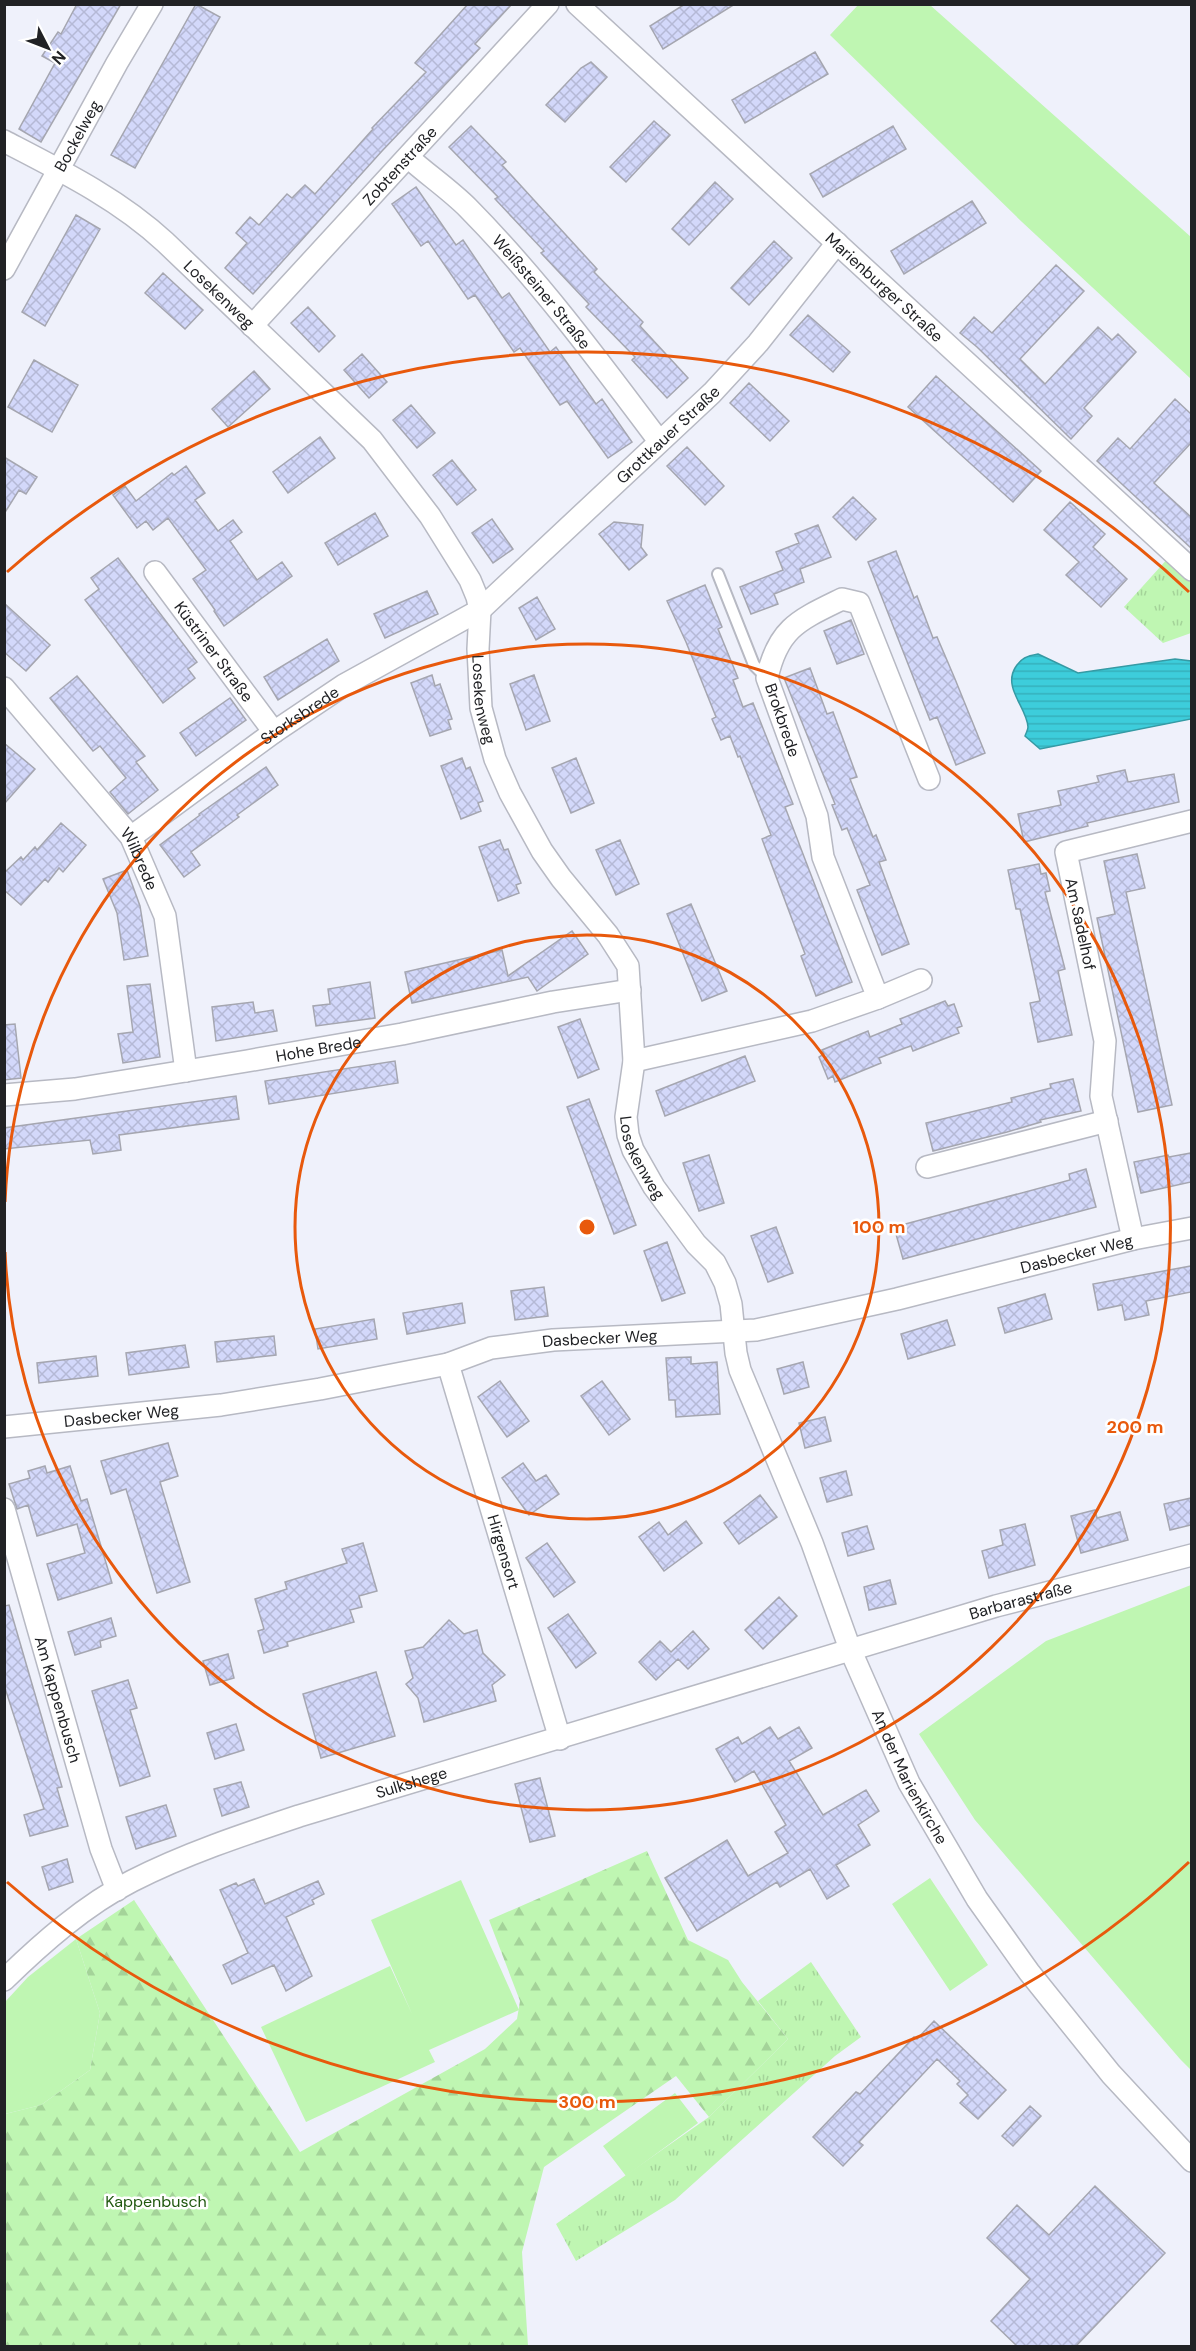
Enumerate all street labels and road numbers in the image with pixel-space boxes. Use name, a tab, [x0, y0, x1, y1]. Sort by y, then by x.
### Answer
street label: Bockelweg	[49, 97, 106, 175]
street label: Zobtenstraße	[358, 122, 442, 210]
street label: Marienburger Straße	[821, 228, 948, 347]
street label: Weißsteiner Straße	[488, 230, 595, 353]
street label: Losekenweg	[179, 256, 259, 333]
street label: Grottkauer Straße	[612, 381, 724, 488]
street label: Küstriner Straße	[169, 597, 258, 706]
street label: Losekenweg	[467, 654, 500, 747]
street label: Storksbrede	[256, 681, 343, 749]
street label: Brokbrede	[760, 681, 805, 760]
street label: Wilbrede	[116, 823, 163, 893]
street label: Am Sadelhof	[1060, 876, 1101, 972]
street label: Hohe Brede	[274, 1031, 363, 1067]
street label: Losekenweg	[615, 1115, 670, 1204]
street label: Dasbecker Weg	[1018, 1229, 1135, 1278]
street label: Dasbecker Weg	[541, 1325, 658, 1352]
street label: Dasbecker Weg	[63, 1399, 180, 1432]
street label: Hirgensort	[483, 1512, 525, 1592]
street label: Barbarastraße	[967, 1577, 1074, 1624]
street label: Am Kappenbusch	[30, 1634, 86, 1765]
street label: An der Marienkirche	[867, 1706, 953, 1848]
street label: Sulkshege	[373, 1762, 450, 1803]

